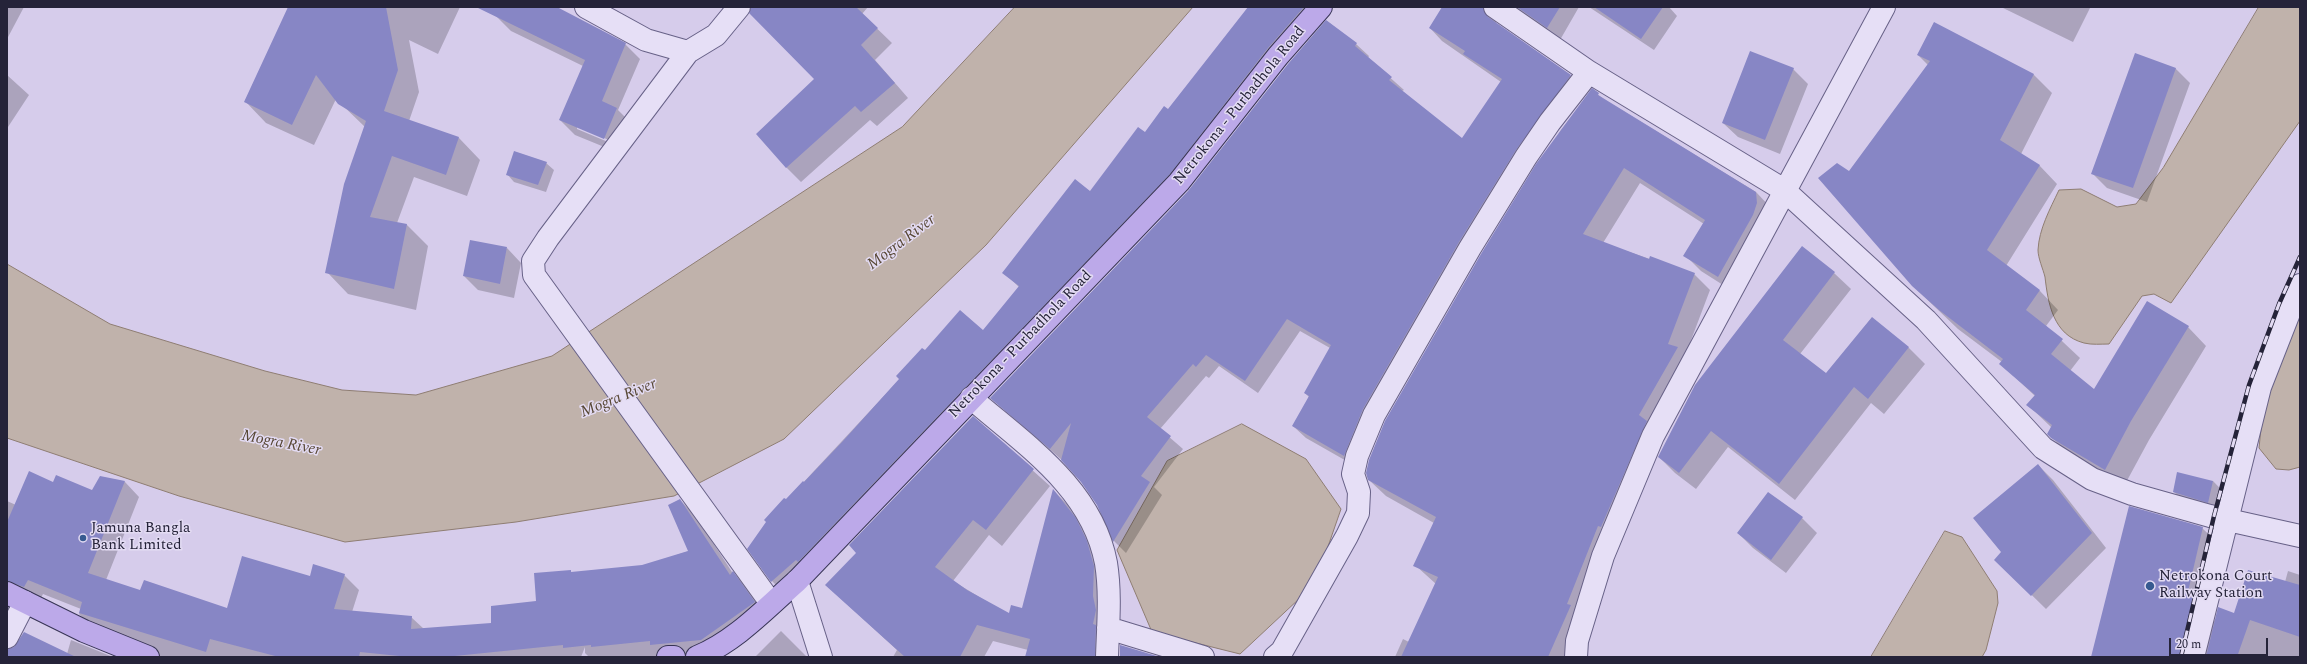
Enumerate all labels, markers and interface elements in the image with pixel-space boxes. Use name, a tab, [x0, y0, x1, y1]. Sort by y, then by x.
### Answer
street label: Netrokona - Purbadhola Road	[1171, 23, 1309, 189]
water label: Mogra River	[864, 211, 940, 275]
street label: Netrokona - Purbadhola Road	[946, 267, 1096, 423]
water label: Mogra River	[578, 375, 660, 423]
water label: Mogra River	[240, 427, 322, 461]
place label: Jamuna Bangla Bank Limited	[91, 520, 190, 555]
marker: Jamuna Bangla Bank Limited	[78, 533, 88, 543]
place label: Netrokona Court Railway Station	[2159, 568, 2272, 603]
marker: Netrokona Court Railway Station	[2144, 580, 2156, 592]
scale bar	[2171, 630, 2270, 656]
text: 20 m	[2176, 635, 2201, 654]

